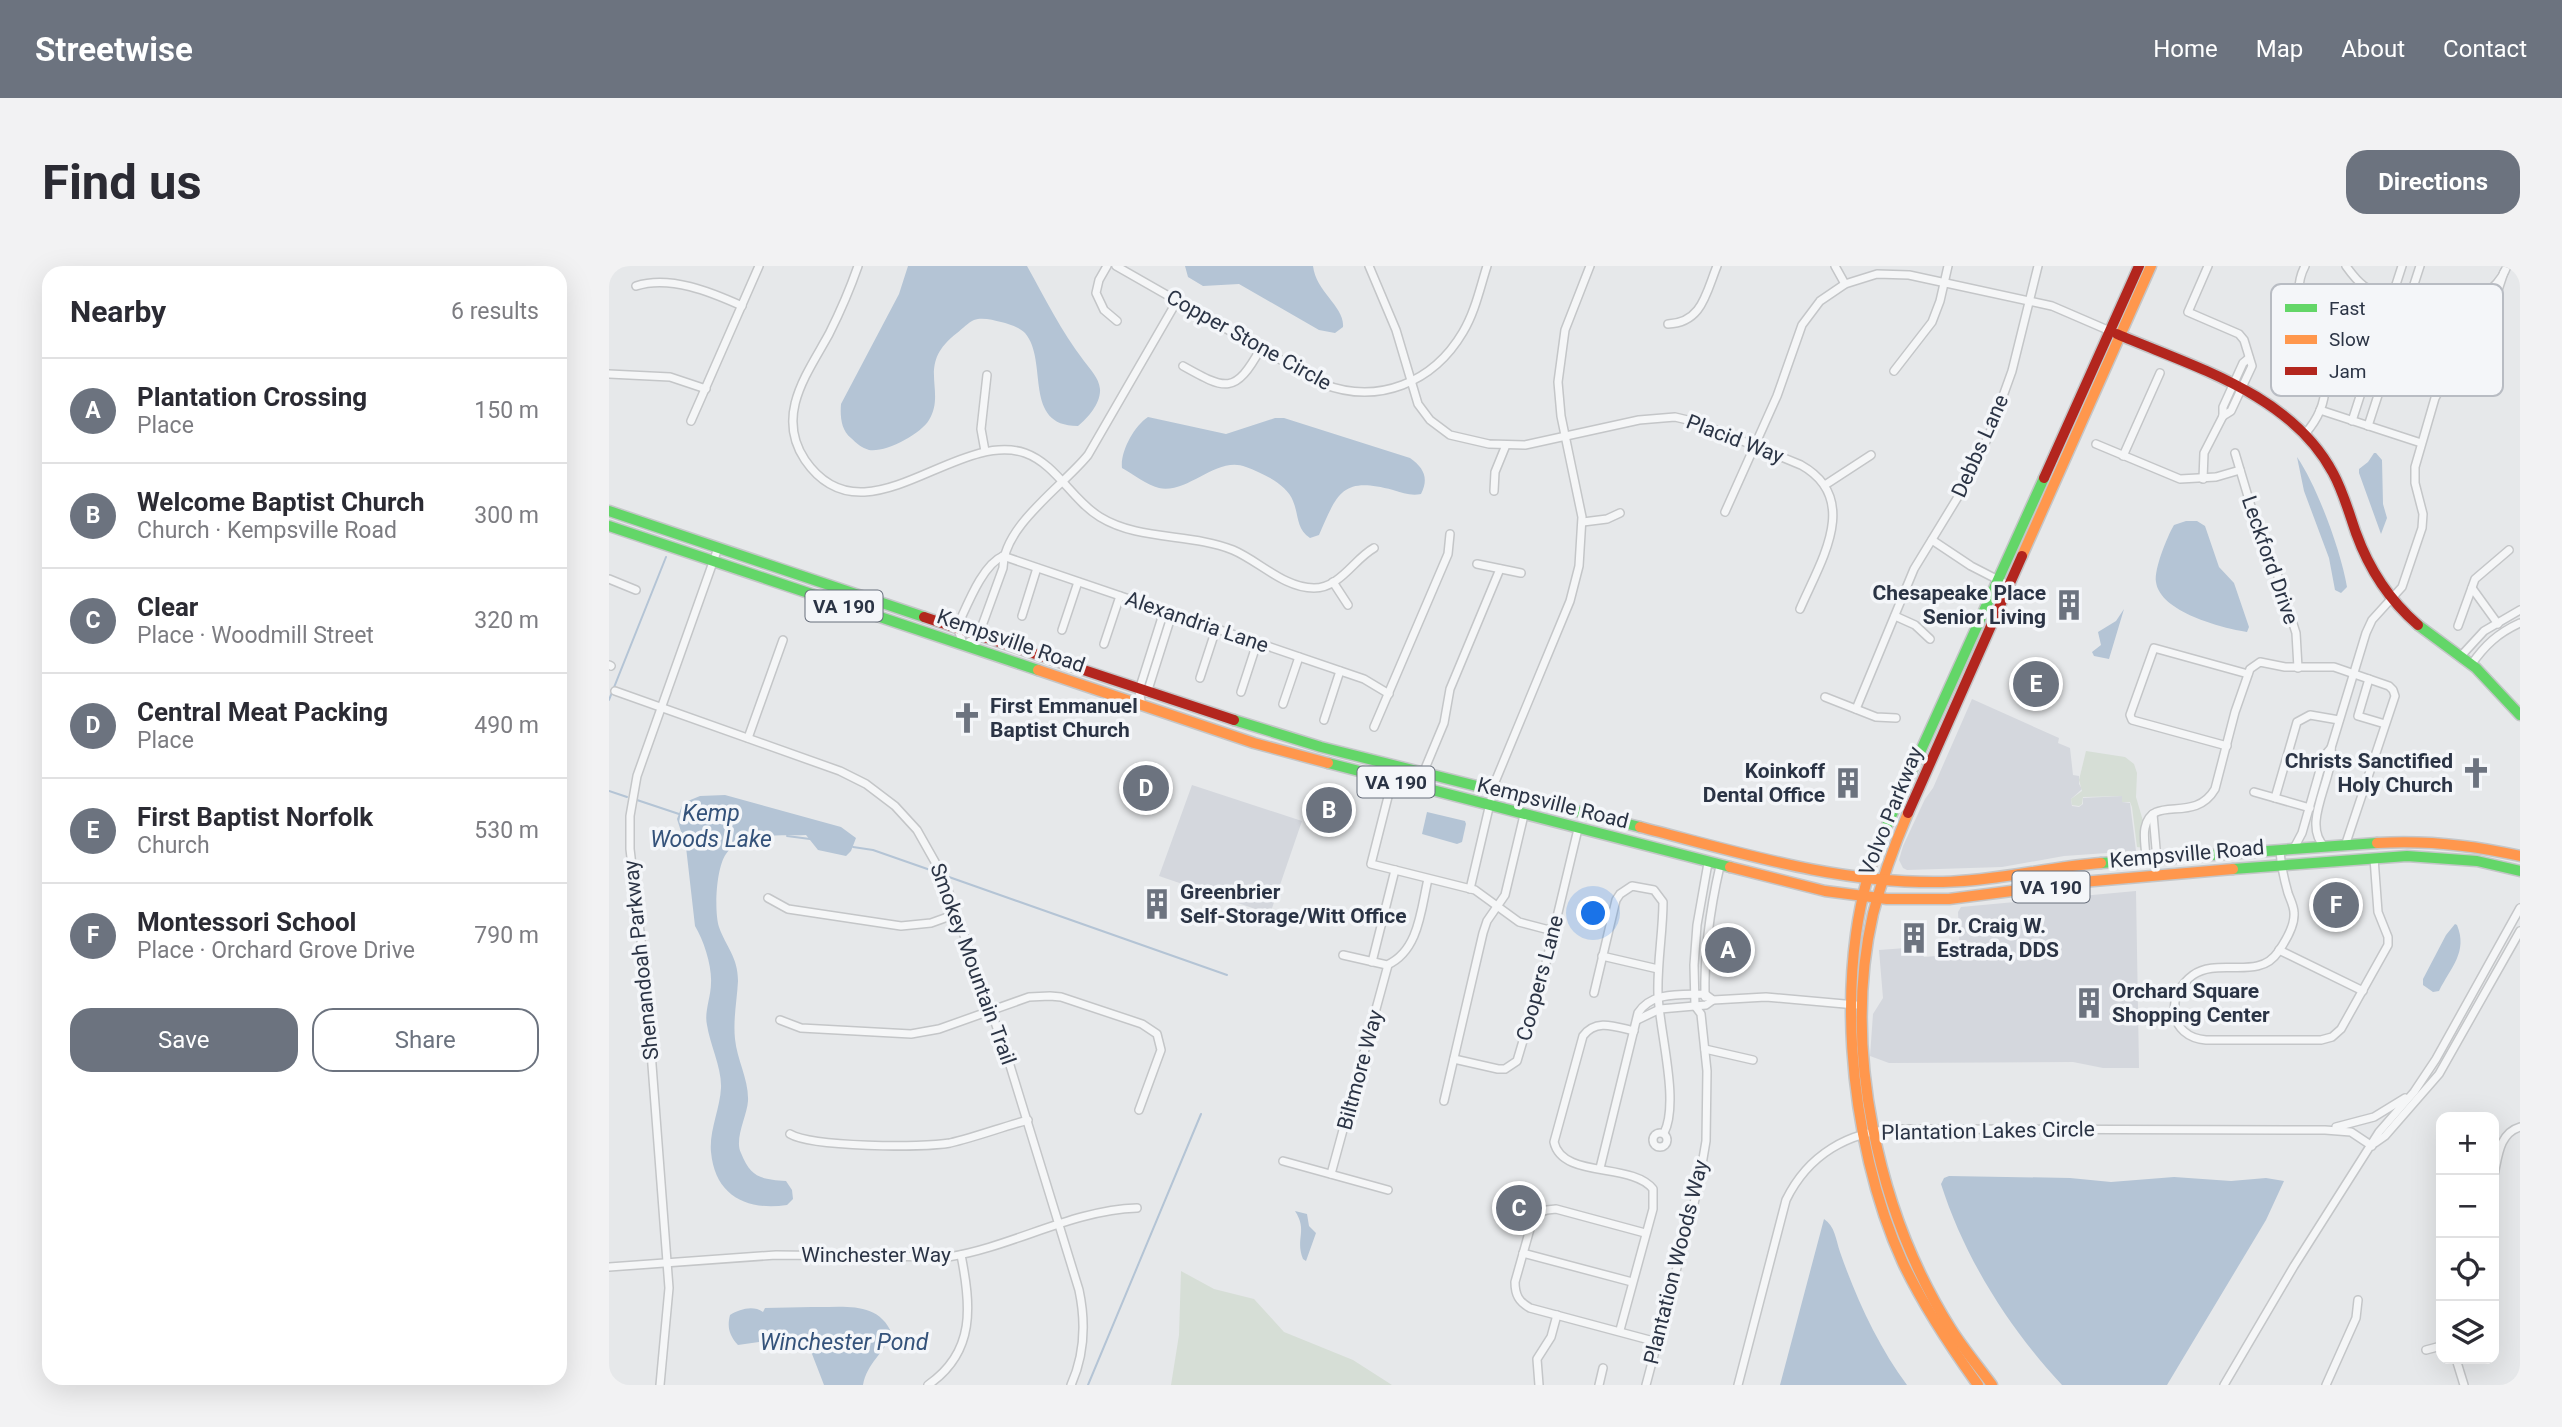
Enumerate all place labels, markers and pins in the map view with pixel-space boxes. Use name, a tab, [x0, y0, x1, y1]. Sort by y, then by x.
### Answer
place label: Chesapeake Place Senior Living	[1873, 581, 2046, 629]
building icon: Chesapeake Place Senior Living	[2052, 588, 2086, 622]
pin: E	[2013, 658, 2059, 710]
place label: First Emmanuel Baptist Church	[990, 694, 1138, 742]
church icon: First Emmanuel Baptist Church	[950, 701, 984, 735]
place label: Christs Sanctified Holy Church	[2285, 749, 2453, 797]
church icon: Christs Sanctified Holy Church	[2459, 756, 2493, 790]
place label: Koinkoff Dental Office	[1703, 759, 1825, 807]
pin: D	[1123, 762, 1169, 814]
building icon: Koinkoff Dental Office	[1831, 766, 1865, 800]
pin: B	[1306, 784, 1352, 836]
pin: F	[2313, 879, 2359, 931]
place label: Greenbrier Self-Storage/Witt Office	[1180, 880, 1407, 928]
building icon: Greenbrier Self-Storage/Witt Office	[1140, 887, 1174, 921]
place label: Dr. Craig W. Estrada, DDS	[1937, 914, 2059, 962]
building icon: Dr. Craig W. Estrada, DDS	[1897, 921, 1931, 955]
pin: A	[1705, 924, 1751, 976]
place label: Orchard Square Shopping Center	[2112, 979, 2270, 1027]
building icon: Orchard Square Shopping Center	[2072, 986, 2106, 1020]
pin: C	[1496, 1182, 1542, 1234]

